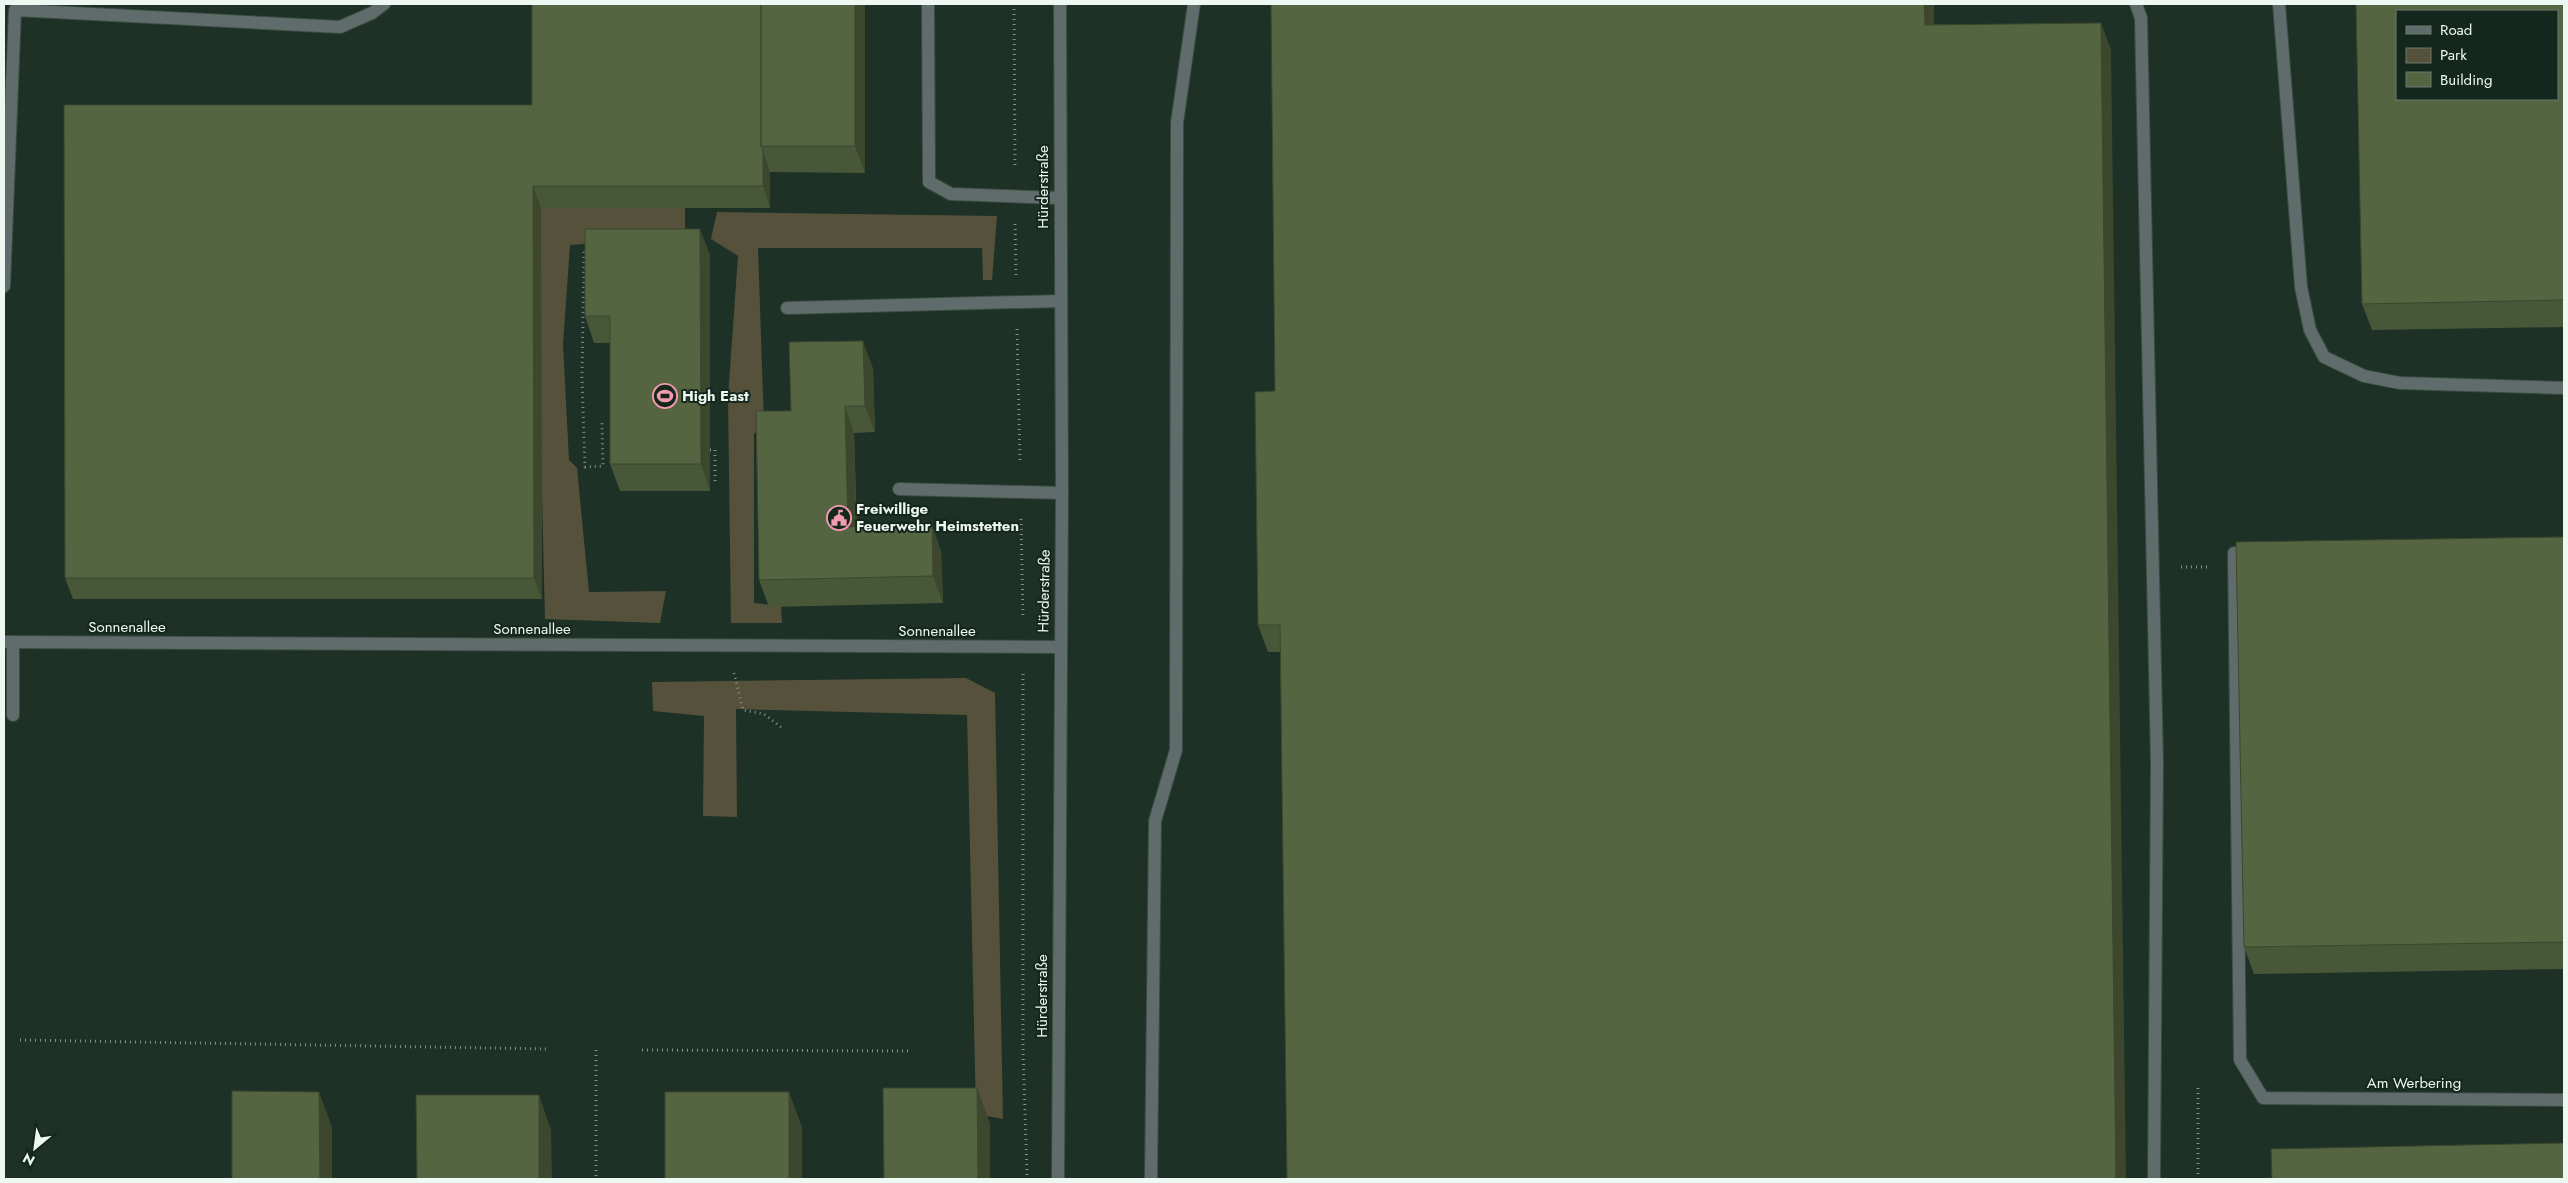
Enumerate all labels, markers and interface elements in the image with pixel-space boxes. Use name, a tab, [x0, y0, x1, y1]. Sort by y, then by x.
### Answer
legend	[2396, 10, 2558, 100]
text: Road	[2440, 19, 2472, 41]
text: Park	[2440, 44, 2467, 66]
text: Building	[2440, 69, 2492, 91]
street label: Hürderstraße	[1032, 145, 1054, 229]
sports icon: High East	[652, 383, 678, 409]
place label: High East	[682, 385, 749, 407]
place label: Freiwillige Feuerwehr Heimstetten	[856, 498, 1019, 537]
public building icon: Freiwillige Feuerwehr Heimstetten	[826, 505, 852, 531]
street label: Hürderstraße	[1032, 549, 1056, 633]
street label: Sonnenallee	[88, 616, 166, 638]
street label: Sonnenallee	[493, 618, 571, 640]
street label: Sonnenallee	[898, 620, 976, 642]
street label: Hürderstraße	[1031, 954, 1053, 1038]
street label: Am Werbering	[2367, 1072, 2461, 1094]
north arrow	[10, 1123, 60, 1173]
text: N	[19, 1148, 38, 1171]

